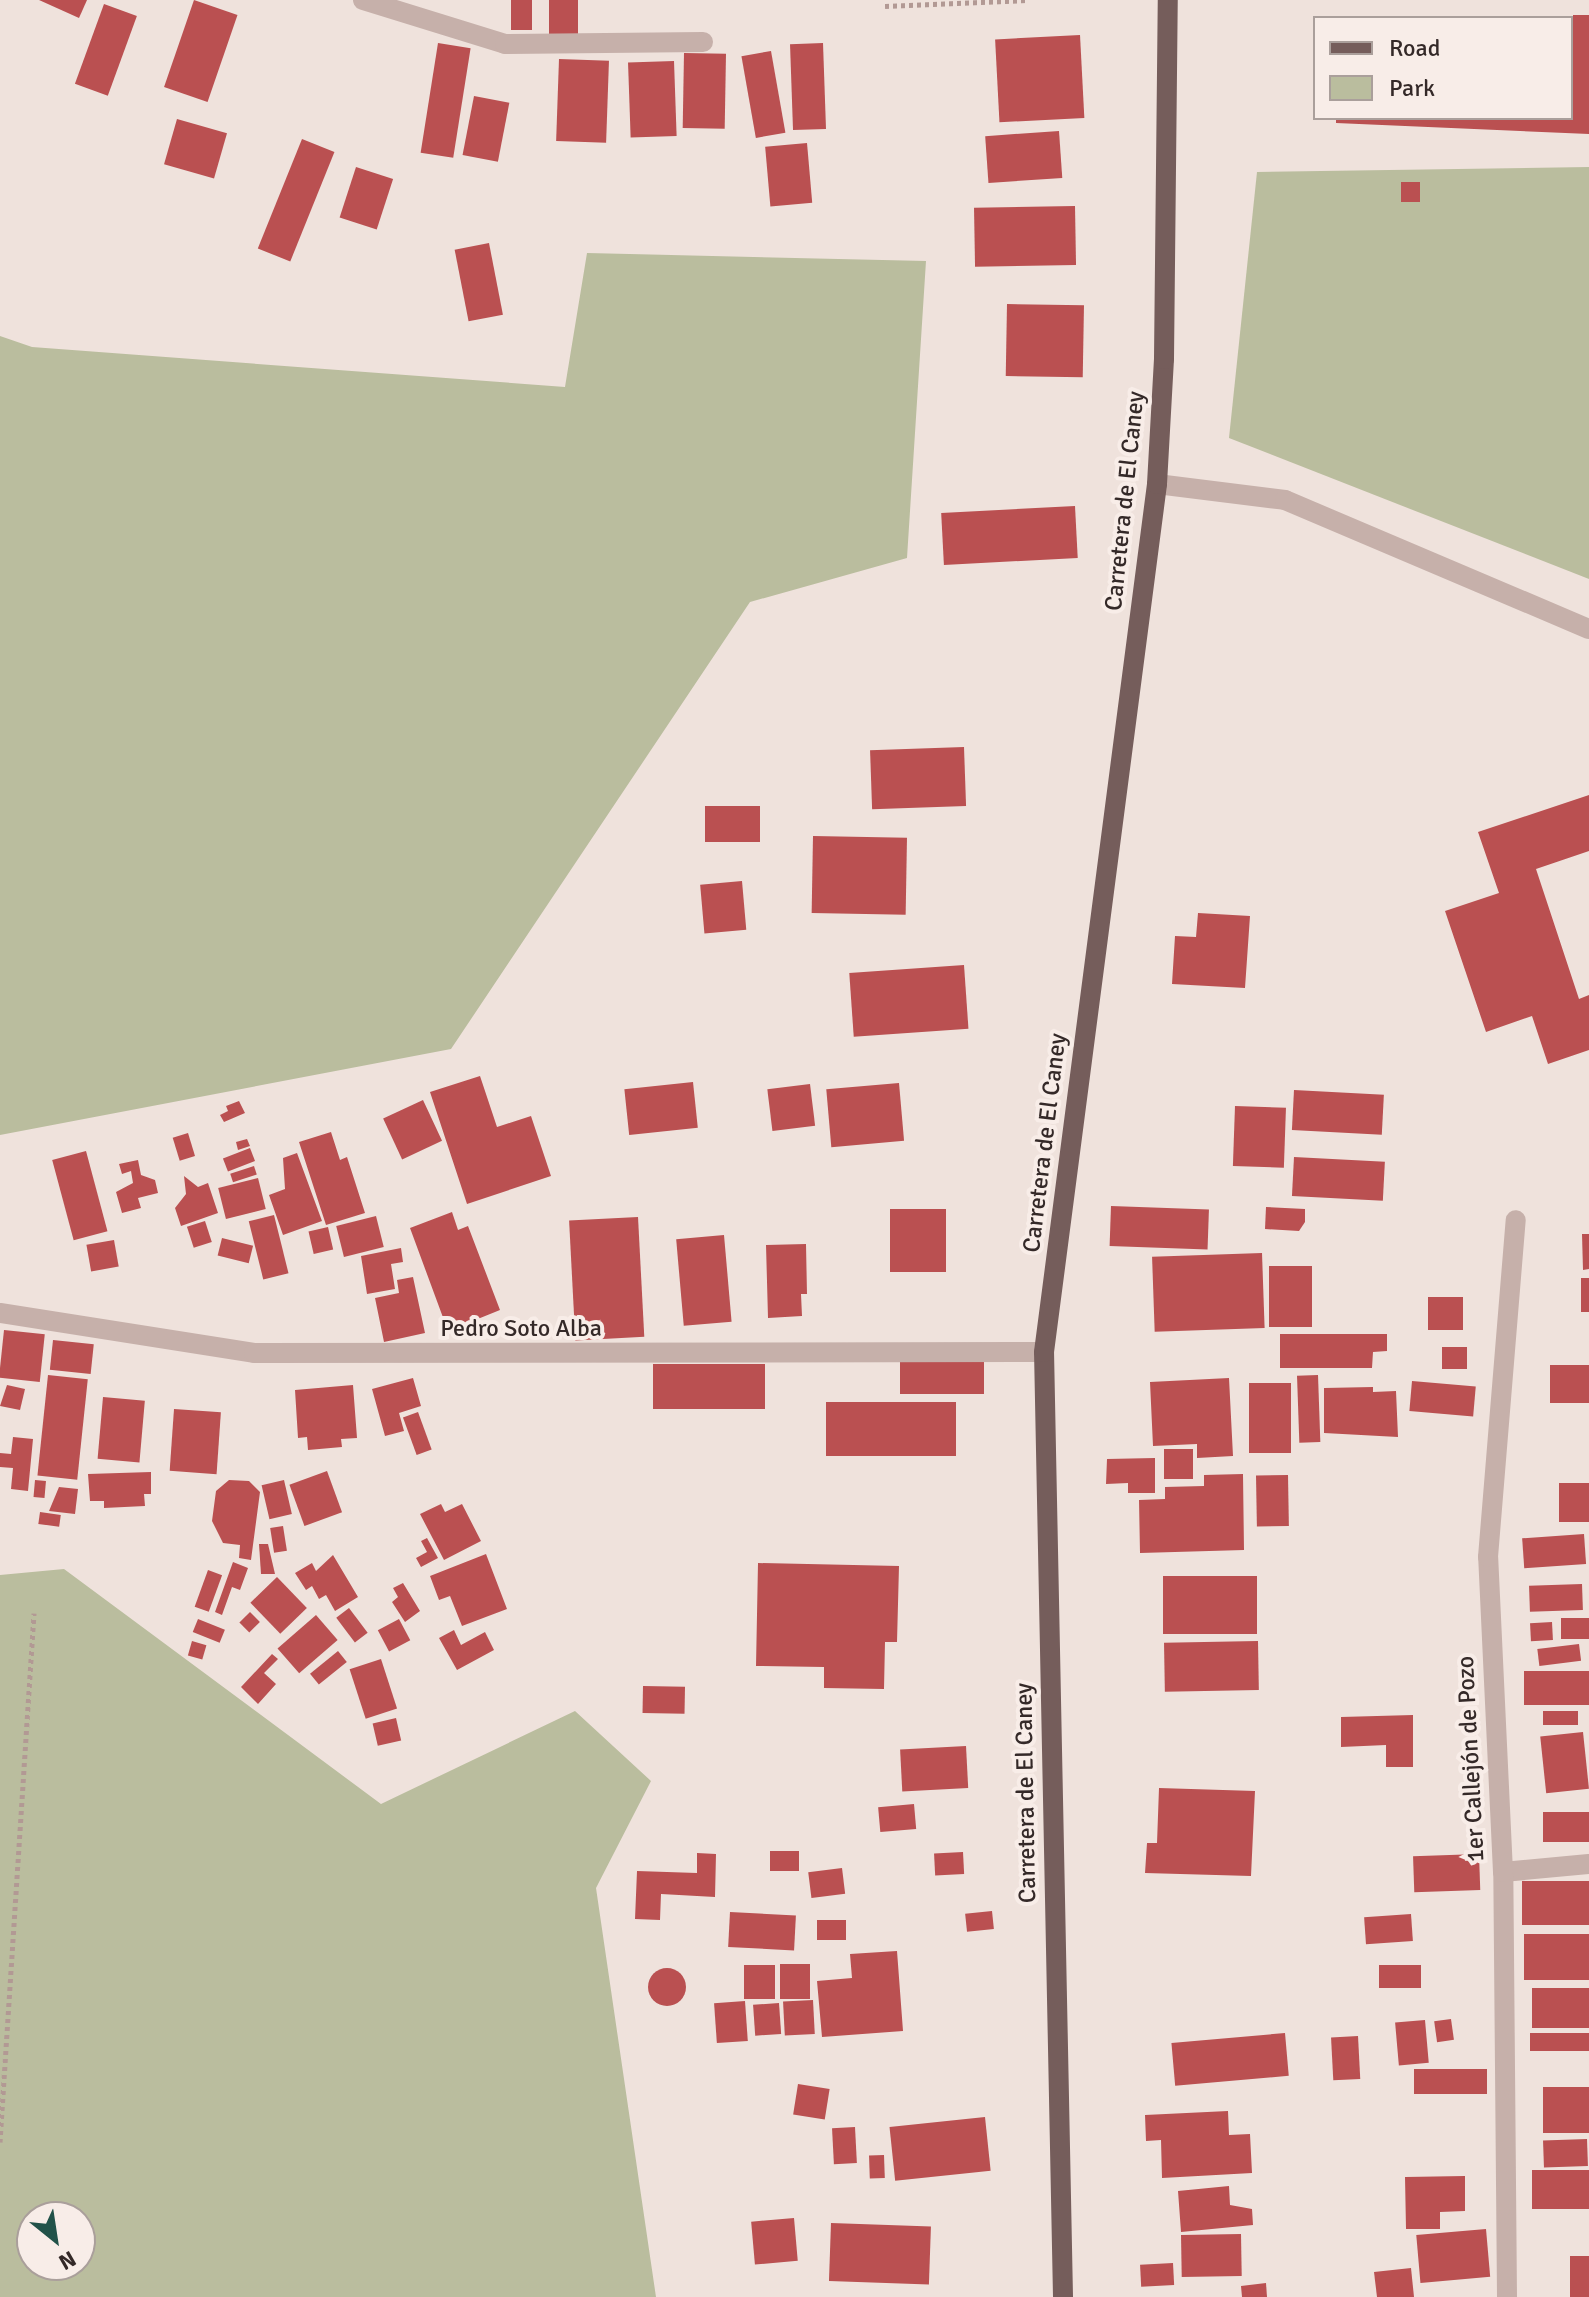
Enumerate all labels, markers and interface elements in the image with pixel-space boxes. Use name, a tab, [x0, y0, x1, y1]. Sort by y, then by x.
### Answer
legend	[1313, 16, 1573, 120]
text: Road	[1389, 33, 1440, 63]
text: Park	[1389, 73, 1435, 103]
street label: Carretera de El Caney	[1099, 390, 1151, 612]
street label: Carretera de El Caney	[1017, 1032, 1073, 1254]
street label: Pedro Soto Alba	[440, 1315, 602, 1343]
street label: 1er Callejón de Pozo	[1451, 1655, 1491, 1863]
street label: Carretera de El Caney	[1010, 1683, 1042, 1903]
north arrow	[16, 2201, 96, 2281]
text: N	[54, 2245, 81, 2276]

